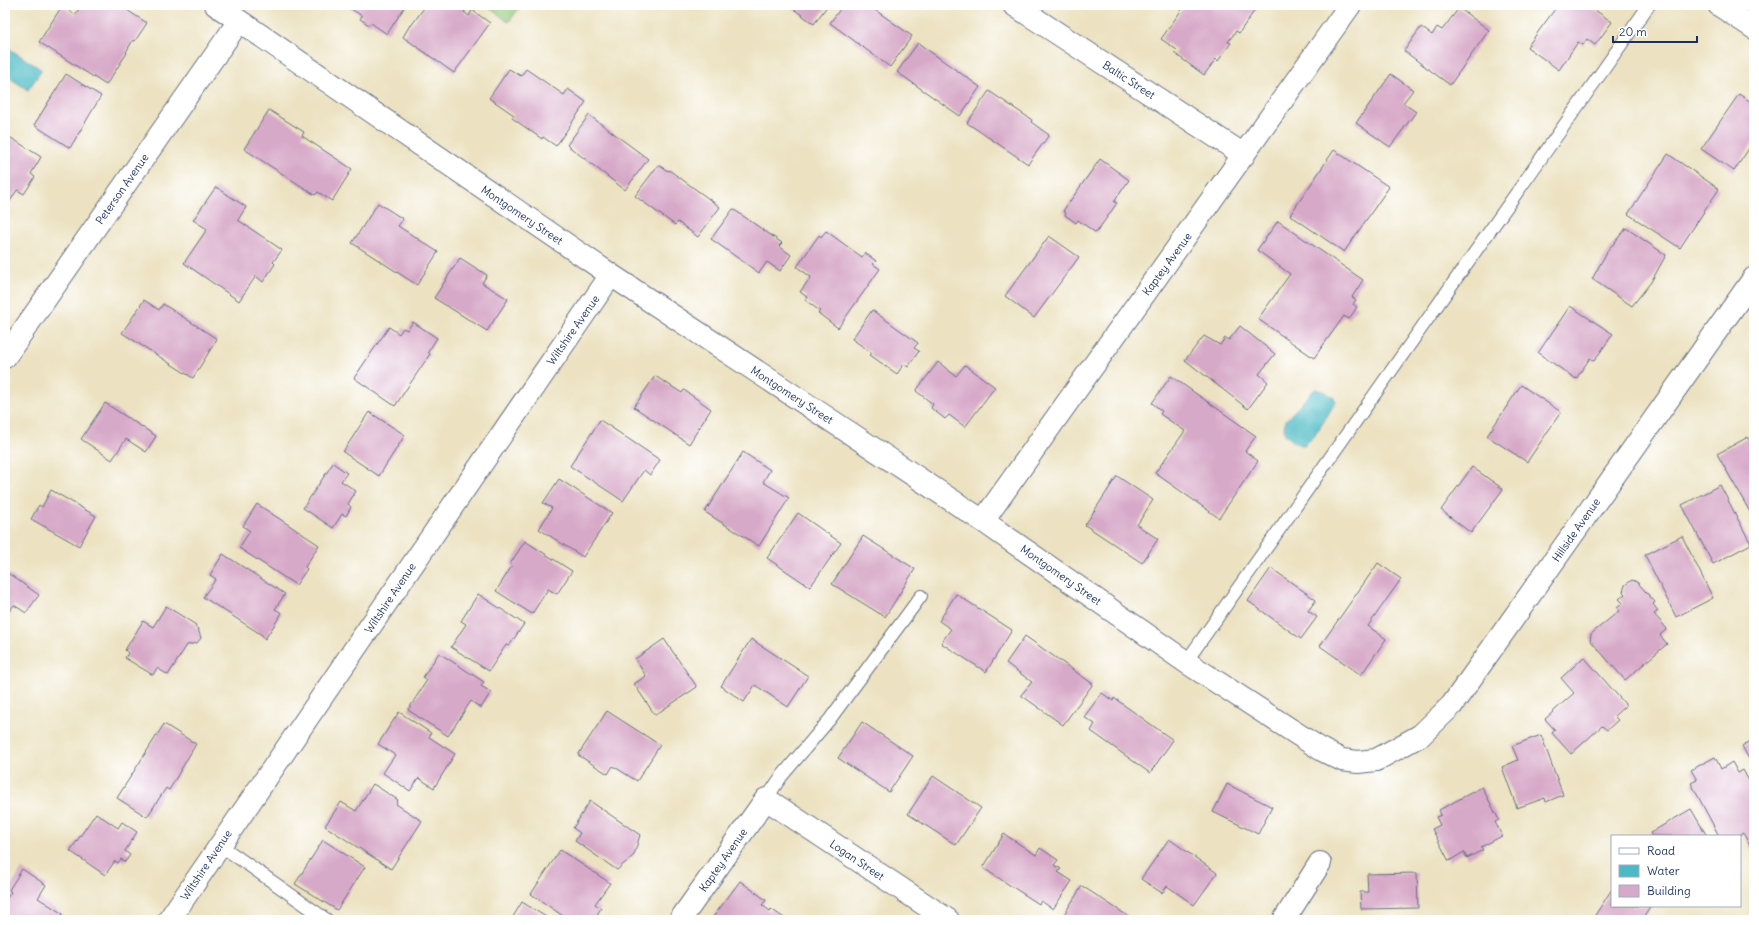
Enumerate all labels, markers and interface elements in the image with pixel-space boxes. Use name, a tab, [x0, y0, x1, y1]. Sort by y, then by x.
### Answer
scale bar	[1613, 18, 1697, 44]
text: 20 m	[1619, 24, 1647, 39]
street label: Baltic Street	[1100, 58, 1158, 102]
street label: Peterson Avenue	[92, 151, 152, 227]
street label: Montgomery Street	[478, 182, 566, 248]
street label: Kaptey Avenue	[1139, 230, 1195, 298]
street label: Wiltshire Avenue	[544, 292, 602, 368]
street label: Montgomery Street	[748, 363, 836, 427]
street label: Hillside Avenue	[1549, 495, 1603, 565]
street label: Montgomery Street	[1018, 542, 1104, 608]
street label: Wiltshire Avenue	[361, 560, 419, 636]
street label: Kaptey Avenue	[696, 825, 750, 895]
street label: Wiltshire Avenue	[177, 827, 235, 903]
legend	[1611, 835, 1741, 907]
street label: Logan Street	[827, 837, 887, 884]
text: Road	[1647, 843, 1675, 858]
text: Water	[1647, 863, 1680, 878]
text: Building	[1647, 883, 1691, 898]

